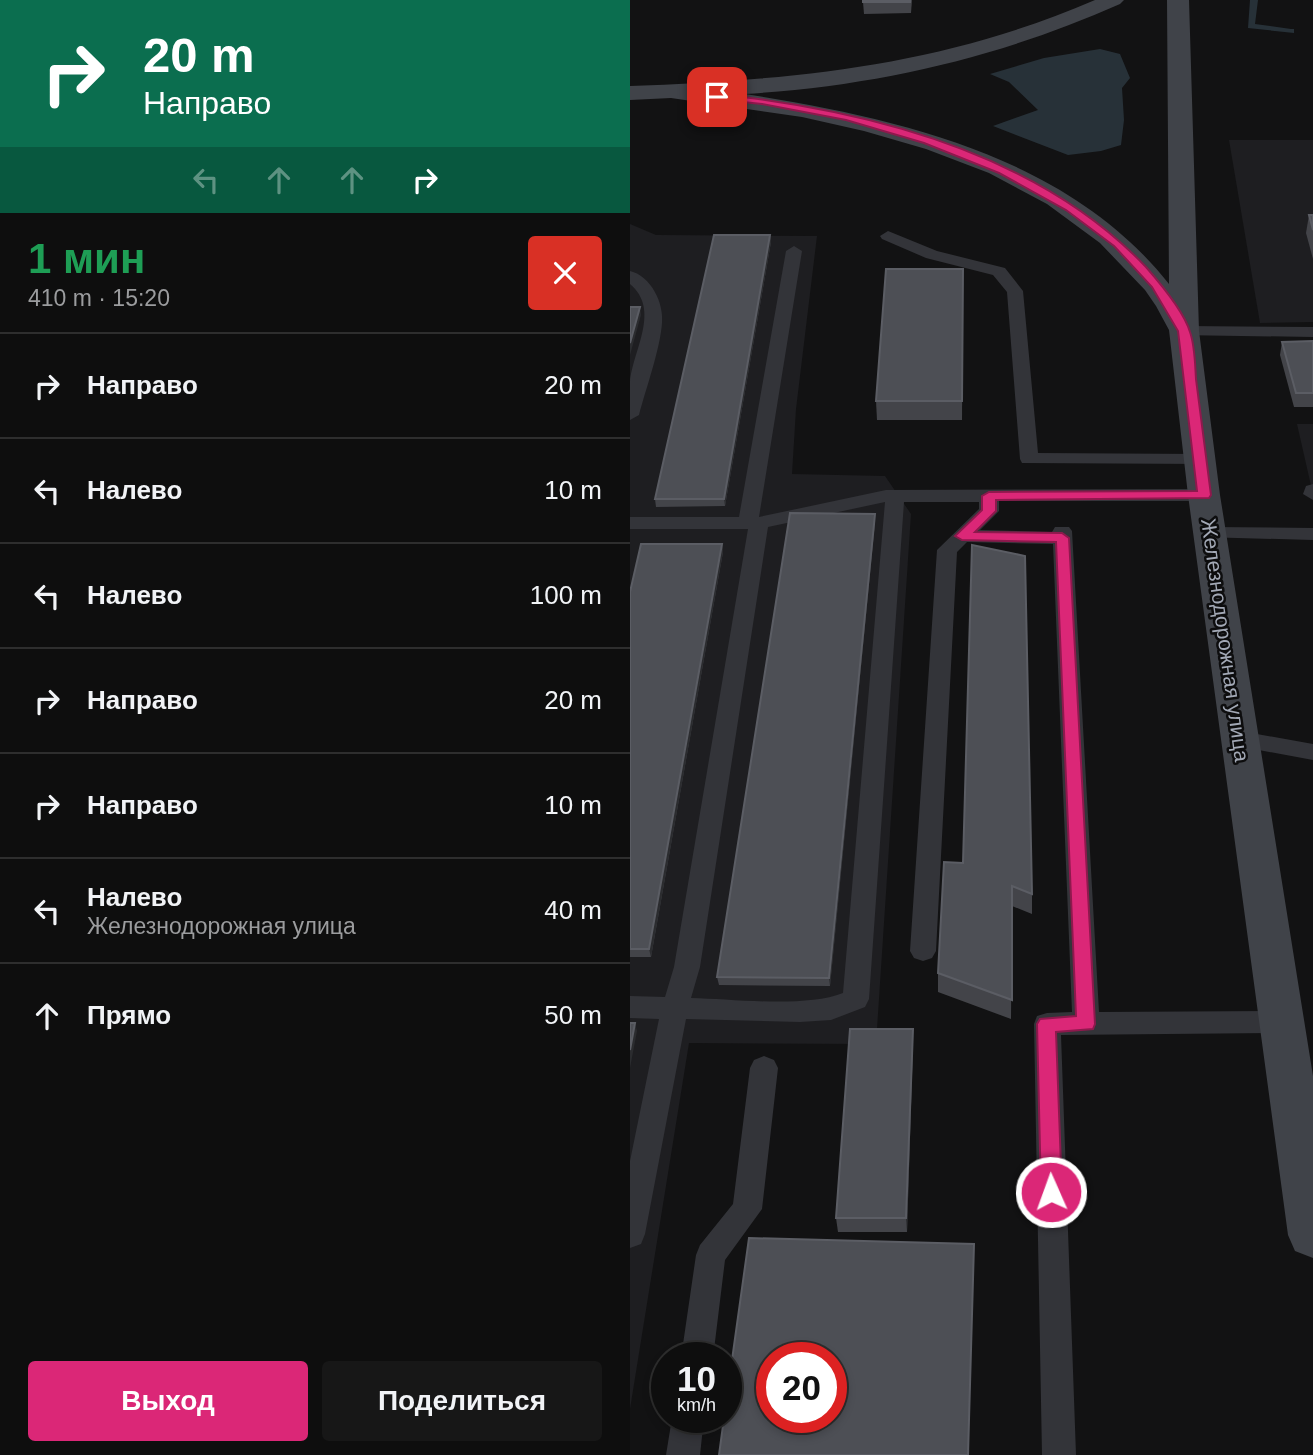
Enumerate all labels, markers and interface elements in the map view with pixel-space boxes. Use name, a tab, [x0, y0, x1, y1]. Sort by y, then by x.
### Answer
icon: right	[28, 28, 119, 119]
text: 20 m	[143, 28, 255, 82]
pin	[687, 67, 747, 127]
icon: arrive	[698, 78, 736, 116]
text: Направо	[143, 85, 271, 121]
icon: left	[187, 161, 225, 199]
icon: ahead	[260, 161, 298, 199]
icon: ahead	[333, 161, 371, 199]
icon: right	[406, 161, 444, 199]
text: 1 мин	[28, 235, 145, 282]
button: close	[528, 236, 602, 310]
text: 410 m · 15:20	[28, 285, 170, 311]
icon: right	[28, 367, 66, 405]
text: Направо	[87, 370, 198, 400]
text: 20 m	[544, 370, 602, 400]
icon: left	[28, 472, 66, 510]
text: Налево	[87, 475, 182, 505]
text: 10 m	[544, 475, 602, 505]
street label: Железнодорожная улица	[1197, 517, 1254, 763]
icon: left	[28, 577, 66, 615]
text: Налево	[87, 580, 182, 610]
text: 100 m	[530, 580, 602, 610]
icon: right	[28, 682, 66, 720]
text: Направо	[87, 685, 198, 715]
text: 20 m	[544, 685, 602, 715]
icon: right	[28, 787, 66, 825]
text: Направо	[87, 790, 198, 820]
text: 10 m	[544, 790, 602, 820]
text: Налево	[87, 882, 182, 912]
icon: left	[28, 892, 66, 930]
text: 40 m	[544, 895, 602, 925]
text: Железнодорожная улица	[87, 913, 356, 939]
icon: ahead	[28, 997, 66, 1035]
text: Прямо	[87, 1000, 171, 1030]
text: 50 m	[544, 1000, 602, 1030]
position arrow	[1014, 1155, 1088, 1229]
speed limit sign: 20	[756, 1342, 847, 1433]
text: 10	[677, 1359, 716, 1398]
button: Выход	[28, 1361, 308, 1441]
button: Поделиться	[322, 1361, 602, 1441]
text: km/h	[677, 1395, 716, 1415]

